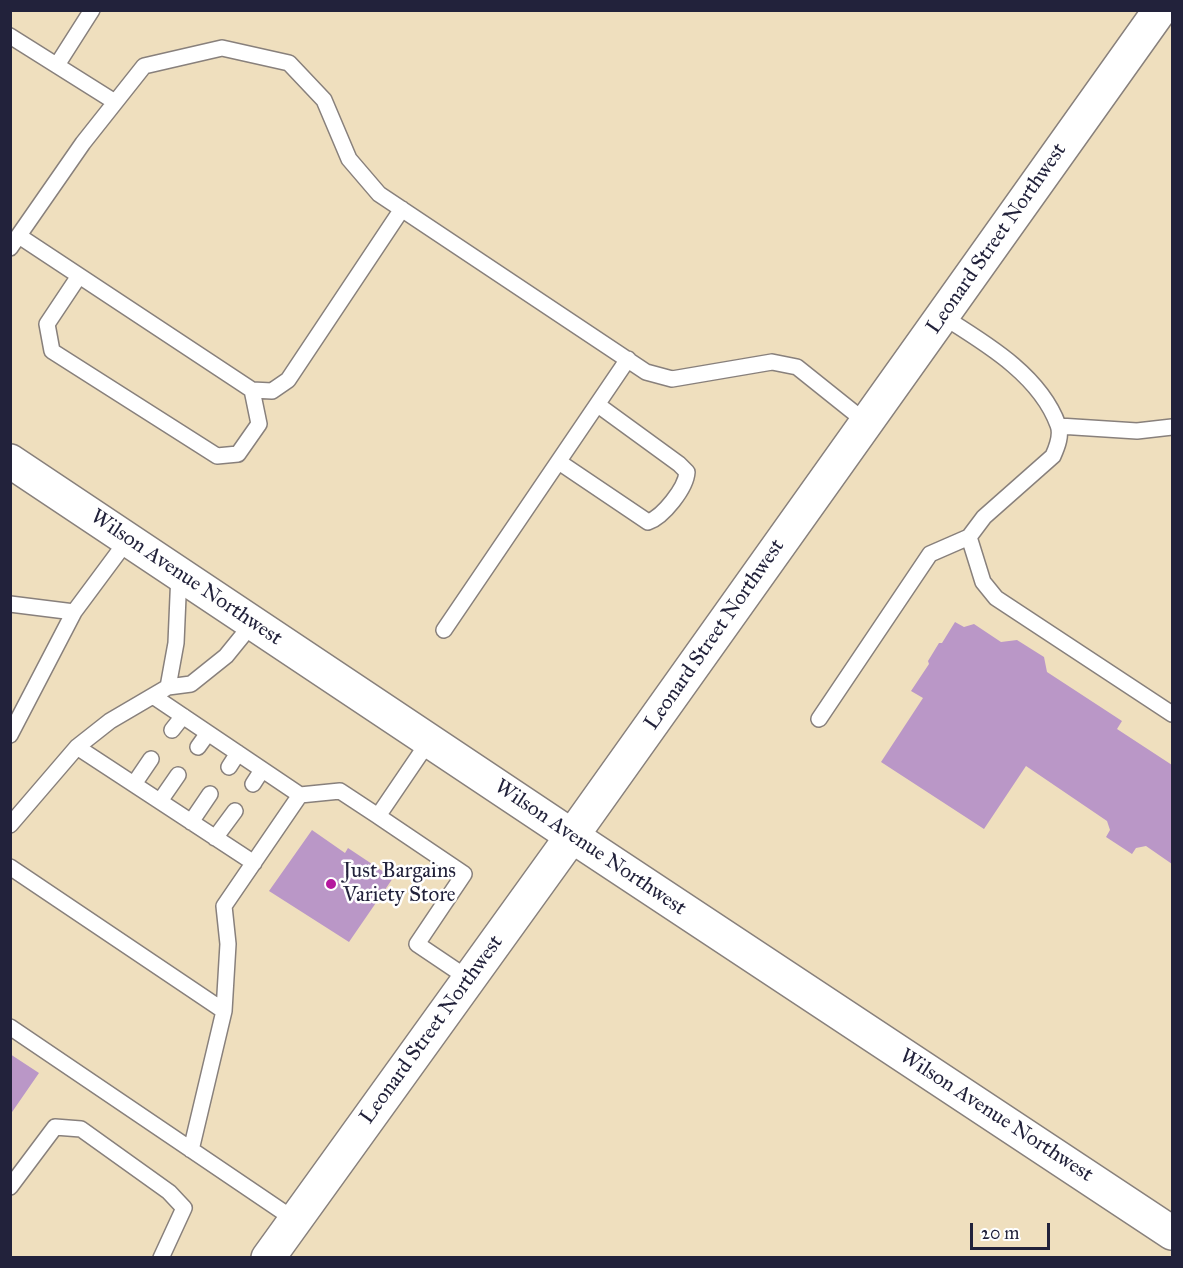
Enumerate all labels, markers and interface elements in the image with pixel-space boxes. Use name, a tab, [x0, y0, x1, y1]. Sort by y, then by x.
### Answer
street label: Leonard Street Northwest	[922, 139, 1072, 339]
street label: Wilson Avenue Northwest	[85, 504, 287, 652]
street label: Leonard Street Northwest	[640, 535, 790, 735]
street label: Wilson Avenue Northwest	[489, 774, 691, 922]
place label: Just Bargains Variety Store	[343, 859, 456, 909]
marker: Just Bargains Variety Store	[324, 877, 338, 891]
street label: Leonard Street Northwest	[355, 931, 509, 1129]
street label: Wilson Avenue Northwest	[895, 1044, 1097, 1188]
scale bar	[973, 1211, 1052, 1249]
text: 20 m	[981, 1222, 1019, 1244]

